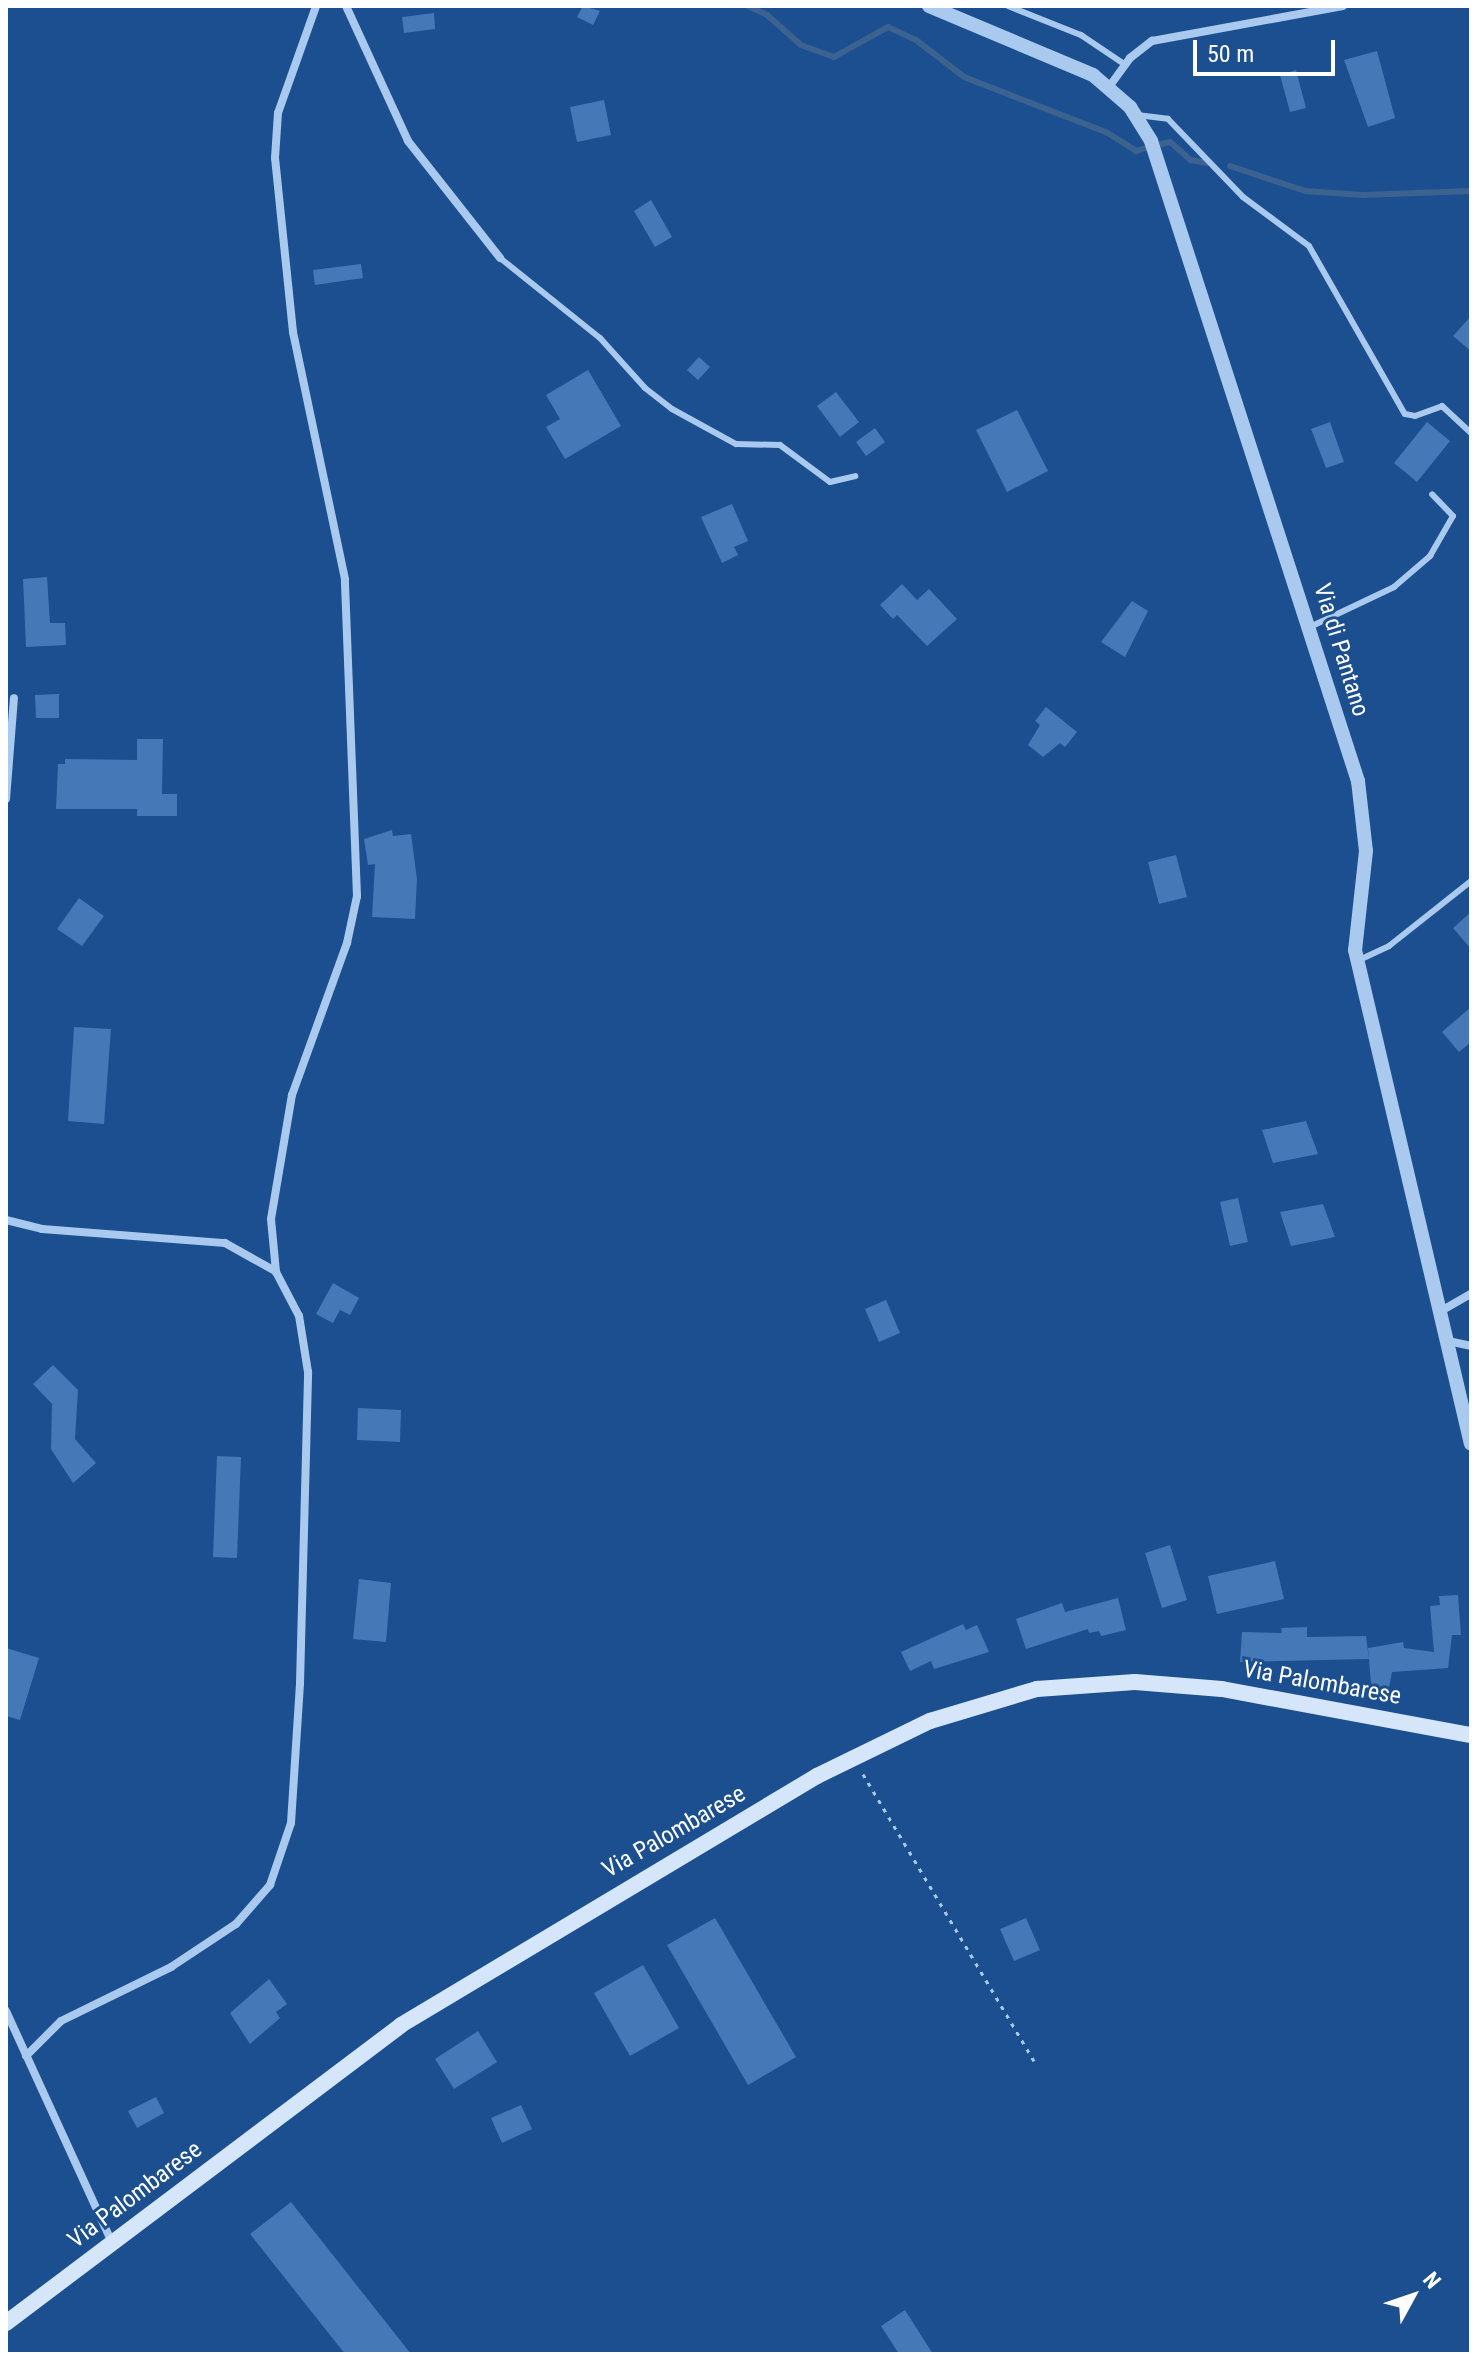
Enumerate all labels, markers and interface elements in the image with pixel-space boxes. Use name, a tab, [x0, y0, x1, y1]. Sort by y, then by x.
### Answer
scale bar	[1197, 24, 1339, 74]
text: 50 m	[1207, 40, 1254, 68]
street label: Via di Pantano	[1307, 580, 1375, 720]
street label: Via Palombarese	[1241, 1655, 1403, 1711]
street label: Via Palombarese	[597, 1779, 751, 1885]
street label: Via Palombarese	[62, 2135, 208, 2255]
north arrow	[1373, 2256, 1453, 2336]
text: N	[1418, 2267, 1446, 2293]

